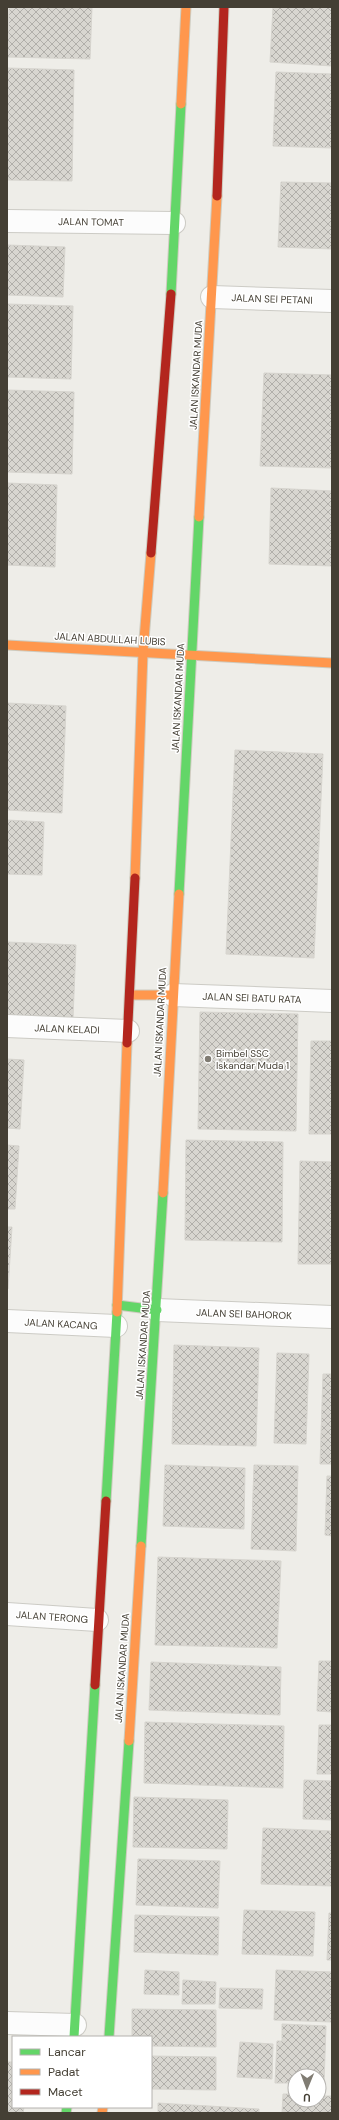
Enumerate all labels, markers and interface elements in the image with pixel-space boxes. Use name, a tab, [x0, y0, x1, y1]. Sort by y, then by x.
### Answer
street label: JALAN TOMAT	[58, 215, 124, 229]
street label: JALAN SEI PETANI	[231, 291, 313, 307]
street label: JALAN ISKANDAR MUDA	[187, 319, 205, 430]
street label: JALAN ABDULLAH LUBIS	[54, 630, 166, 648]
street label: JALAN ISKANDAR MUDA	[169, 642, 187, 753]
street label: JALAN ISKANDAR MUDA	[151, 966, 169, 1077]
street label: JALAN SEI BATU RATA	[202, 990, 302, 1006]
street label: JALAN KELADI	[34, 1021, 100, 1037]
place label: Bimbel SSC Iskandar Muda 1	[216, 1047, 289, 1072]
marker: Bimbel SSC Iskandar Muda 1	[203, 1054, 213, 1064]
street label: JALAN ISKANDAR MUDA	[133, 1289, 153, 1400]
street label: JALAN SEI BAHOROK	[196, 1306, 292, 1322]
street label: JALAN KACANG	[24, 1316, 98, 1332]
street label: JALAN TERONG	[16, 1608, 88, 1626]
street label: JALAN ISKANDAR MUDA	[112, 1612, 132, 1723]
legend	[12, 2036, 152, 2108]
text: Lancar	[48, 2044, 86, 2060]
text: Padat	[48, 2064, 80, 2080]
north arrow	[287, 2068, 327, 2108]
text: Macet	[48, 2084, 83, 2100]
text: U	[303, 2091, 311, 2105]

